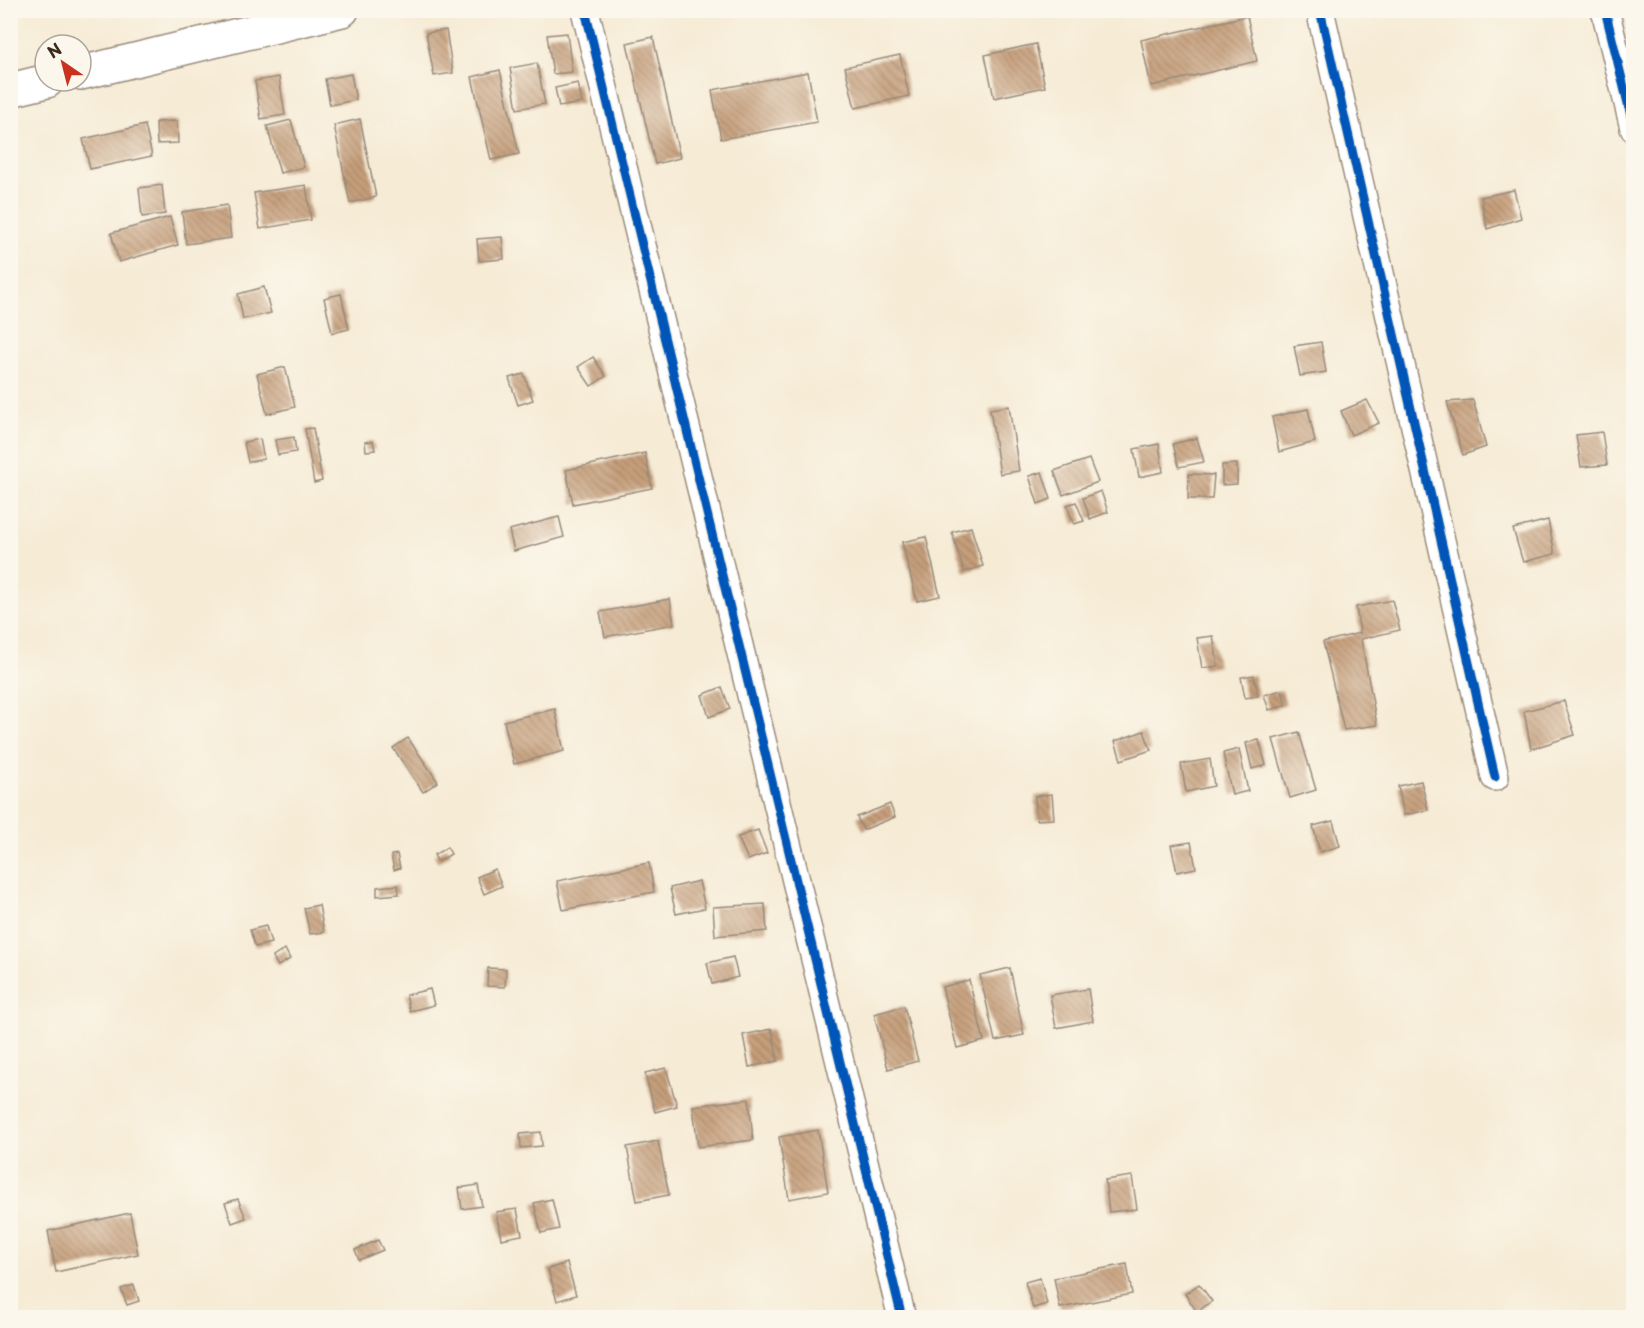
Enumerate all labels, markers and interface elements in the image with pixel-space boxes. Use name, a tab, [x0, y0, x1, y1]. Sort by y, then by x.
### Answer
north arrow	[33, 33, 93, 93]
text: N	[42, 36, 66, 63]

